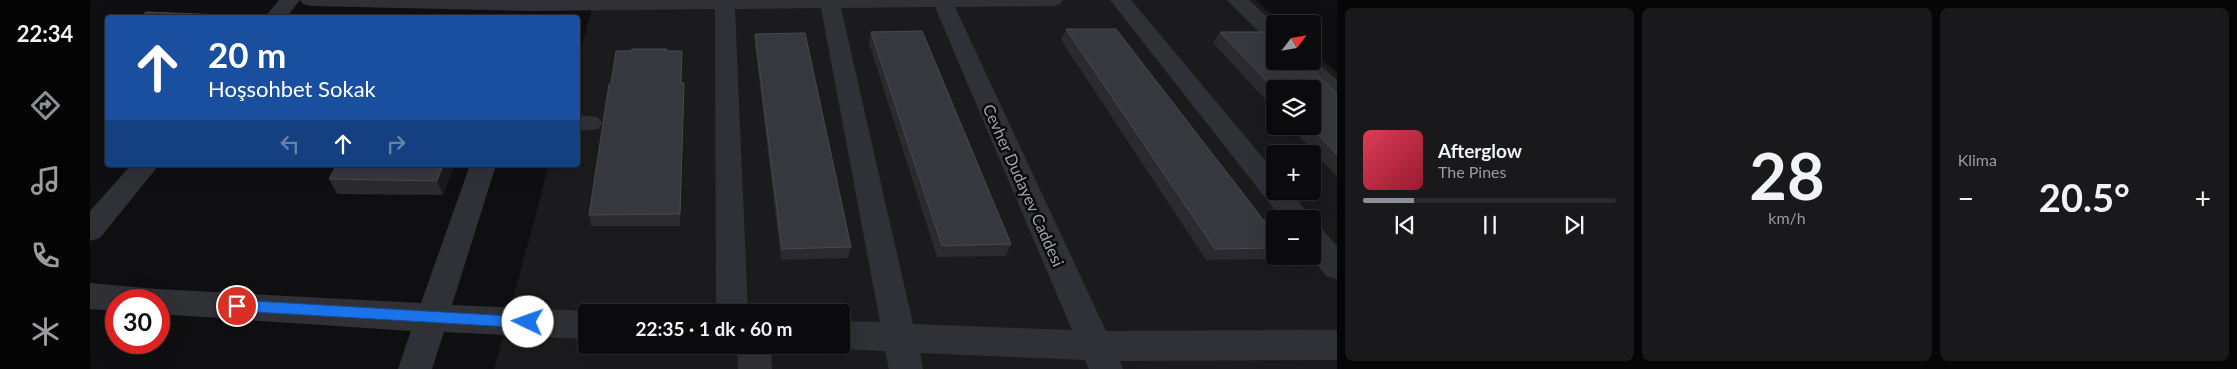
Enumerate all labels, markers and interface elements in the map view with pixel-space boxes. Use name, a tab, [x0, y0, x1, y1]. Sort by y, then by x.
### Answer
north arrow	[1266, 15, 1321, 70]
map controls	[1266, 15, 1321, 265]
text: 22:34	[17, 20, 73, 47]
text: 20 m	[208, 33, 286, 75]
icon: ahead	[125, 35, 190, 100]
text: Hoşsohbet Sokak	[208, 75, 376, 102]
button: layers	[1266, 80, 1321, 135]
icon: directions	[28, 88, 63, 123]
street label: Cevher Dudayev Caddesi	[980, 101, 1068, 269]
icon: left	[276, 130, 304, 158]
icon: ahead	[329, 130, 357, 158]
icon: right	[382, 130, 410, 158]
text: 28	[1749, 136, 1825, 214]
text: Afterglow	[1438, 139, 1522, 162]
button: +	[1266, 145, 1321, 200]
text: Klima	[1958, 150, 1997, 169]
text: The Pines	[1438, 162, 1507, 181]
icon: music	[28, 163, 63, 198]
text: 20.5°	[2039, 174, 2130, 220]
text: −	[1958, 181, 1974, 215]
text: +	[2195, 181, 2211, 215]
text: km/h	[1768, 208, 1806, 227]
button: −	[1266, 210, 1321, 265]
icon: previous	[1391, 211, 1419, 239]
icon: pause	[1476, 211, 1504, 239]
icon: next	[1560, 211, 1588, 239]
icon: phone	[28, 238, 63, 273]
pin	[216, 285, 258, 327]
speed limit sign: 30	[105, 289, 170, 354]
icon: arrive	[223, 292, 251, 320]
position arrow	[501, 295, 553, 347]
icon: climate	[28, 314, 63, 349]
text: 22:35 · 1 dk · 60 m	[635, 317, 793, 340]

